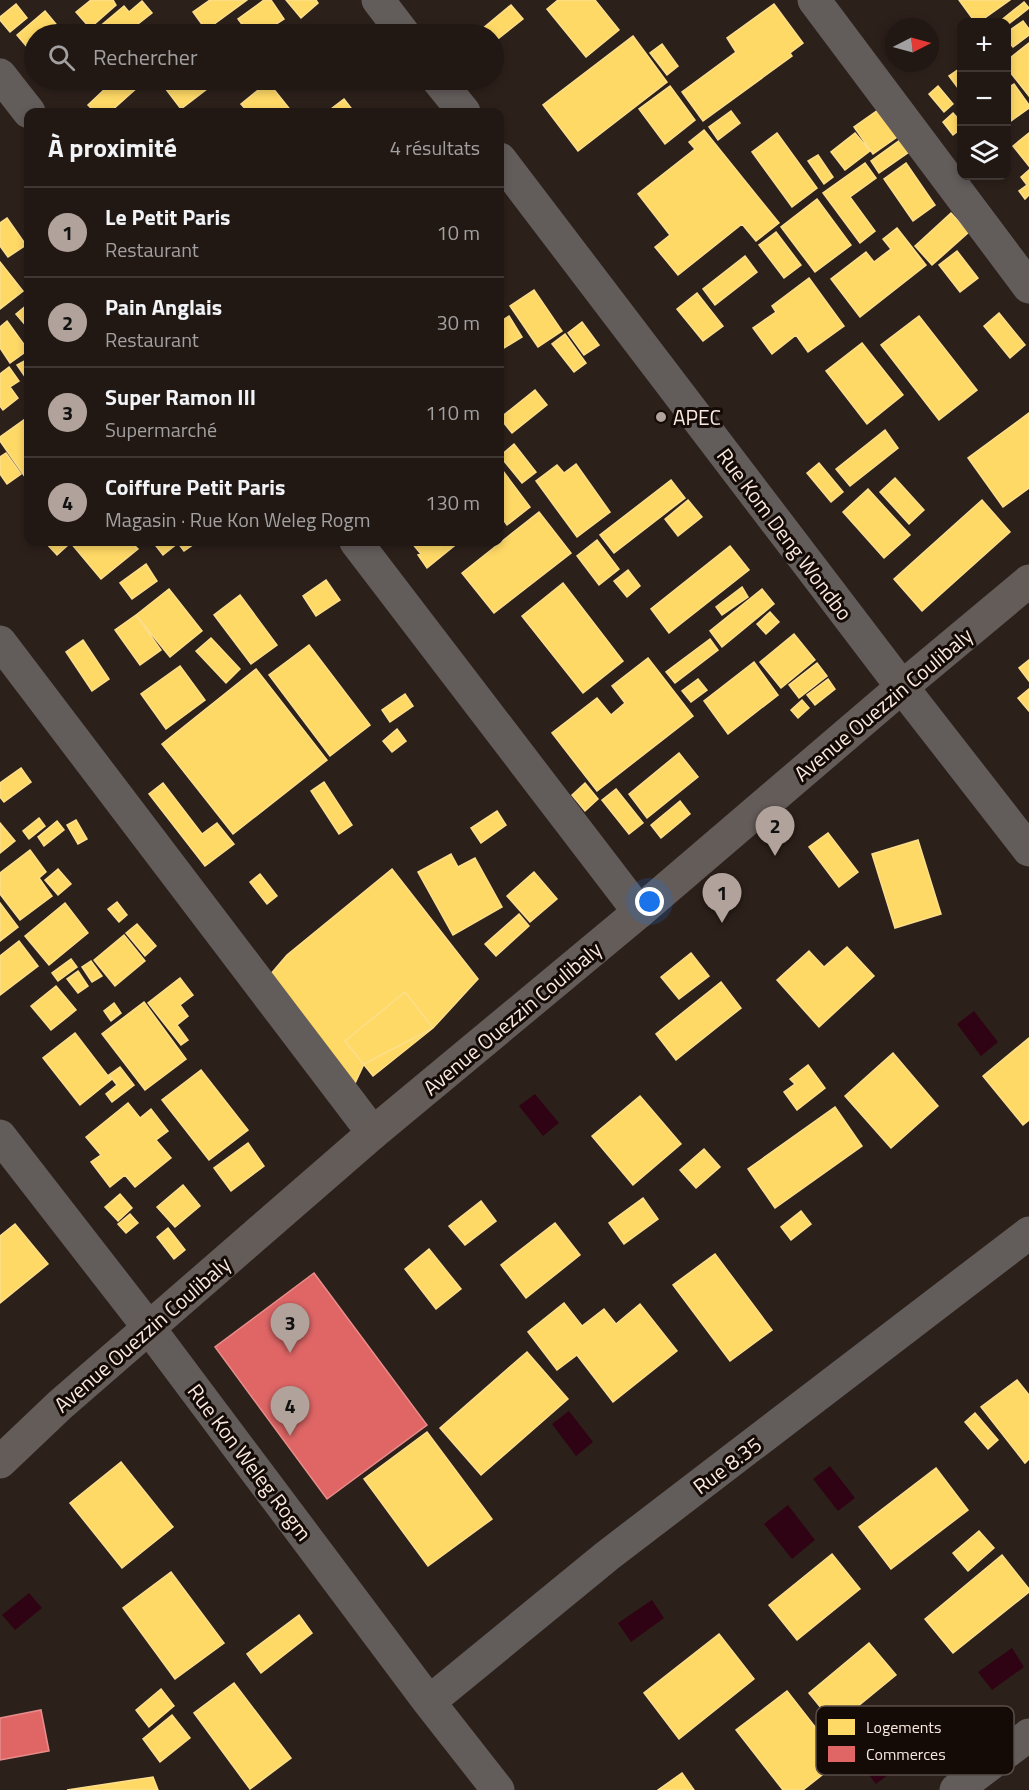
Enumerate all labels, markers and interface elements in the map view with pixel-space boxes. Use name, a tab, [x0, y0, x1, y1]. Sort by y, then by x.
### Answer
north arrow	[885, 18, 939, 72]
map controls	[957, 18, 1011, 180]
button: +	[957, 18, 1011, 72]
search box	[24, 24, 504, 90]
text: Rechercher	[93, 40, 198, 74]
icon: search	[45, 41, 78, 74]
button: −	[957, 72, 1011, 126]
button: layers	[957, 126, 1011, 180]
text: À proximité	[48, 128, 177, 167]
text: 4 résultats	[390, 132, 480, 163]
text: Le Petit Paris	[105, 200, 231, 234]
text: 1	[62, 217, 73, 248]
text: 10 m	[436, 217, 480, 248]
text: Restaurant	[105, 234, 199, 265]
text: Pain Anglais	[105, 290, 222, 324]
text: 2	[62, 307, 73, 338]
text: 30 m	[436, 307, 480, 338]
text: Restaurant	[105, 324, 199, 355]
text: Super Ramon III	[105, 380, 256, 414]
text: 3	[62, 397, 73, 428]
text: 110 m	[425, 397, 480, 428]
place label: APEC	[673, 401, 721, 433]
marker: APEC	[654, 410, 668, 424]
text: Supermarché	[105, 414, 217, 445]
street label: Rue Kom Deng Wondbo	[709, 441, 861, 627]
text: Coiffure Petit Paris	[105, 470, 285, 504]
text: 4	[62, 487, 73, 518]
text: 130 m	[425, 487, 480, 518]
text: Magasin · Rue Kon Weleg Rogm	[105, 504, 370, 535]
street label: Avenue Ouezzin Coulibaly	[787, 619, 979, 789]
pin: 2	[756, 806, 794, 856]
pin: 1	[702, 874, 742, 923]
your location	[635, 887, 664, 916]
street label: Avenue Ouezzin Coulibaly	[416, 933, 608, 1103]
street label: Avenue Ouezzin Coulibaly	[47, 1248, 237, 1420]
pin: 3	[270, 1304, 310, 1353]
street label: Rue Kon Weleg Rogm	[180, 1377, 320, 1547]
pin: 4	[270, 1386, 310, 1436]
street label: Rue 8.35	[686, 1428, 768, 1502]
legend	[816, 1706, 1014, 1775]
text: Logements	[866, 1715, 941, 1739]
text: Commerces	[866, 1742, 946, 1766]

